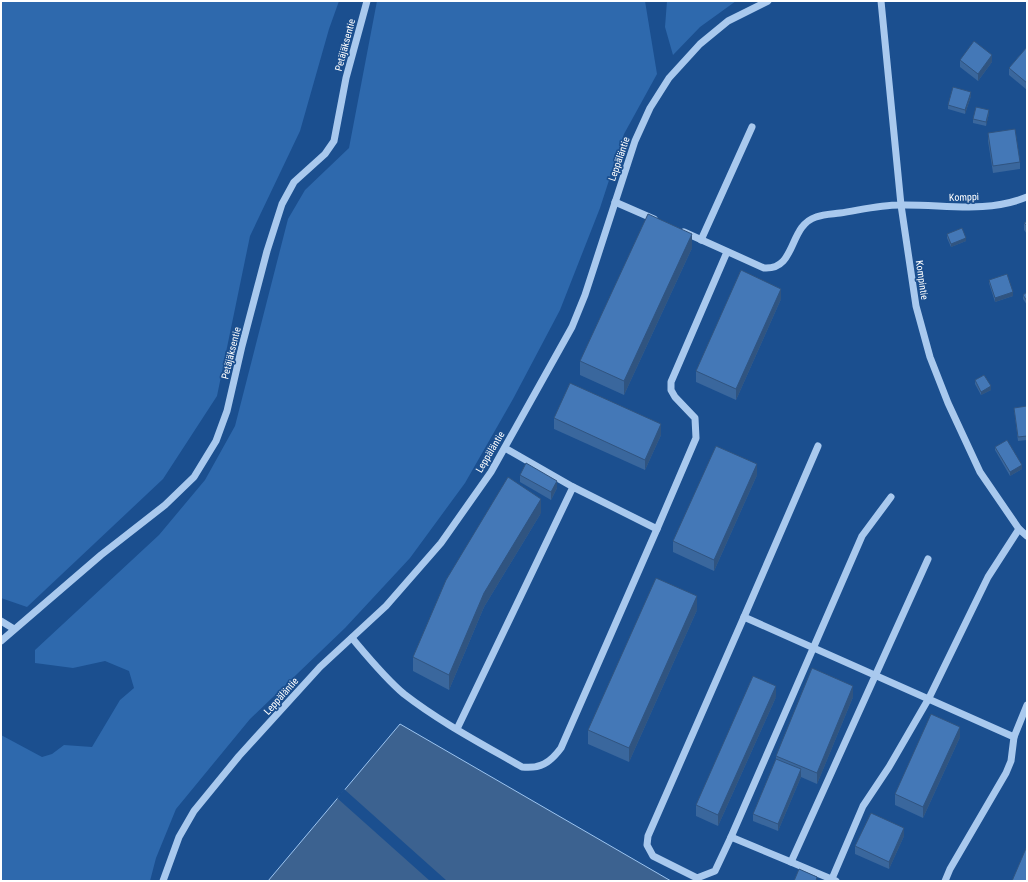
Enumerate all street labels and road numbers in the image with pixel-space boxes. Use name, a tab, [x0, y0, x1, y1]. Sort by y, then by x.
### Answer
street label: Petäjäksentie	[333, 17, 357, 72]
street label: Leppäläntie	[606, 135, 632, 183]
street label: Komppi	[949, 191, 979, 203]
street label: Kompintie	[914, 259, 930, 301]
street label: Petäjäksentie	[219, 325, 243, 380]
street label: Leppäläntie	[473, 429, 507, 475]
street label: Leppäläntie	[262, 675, 301, 717]

